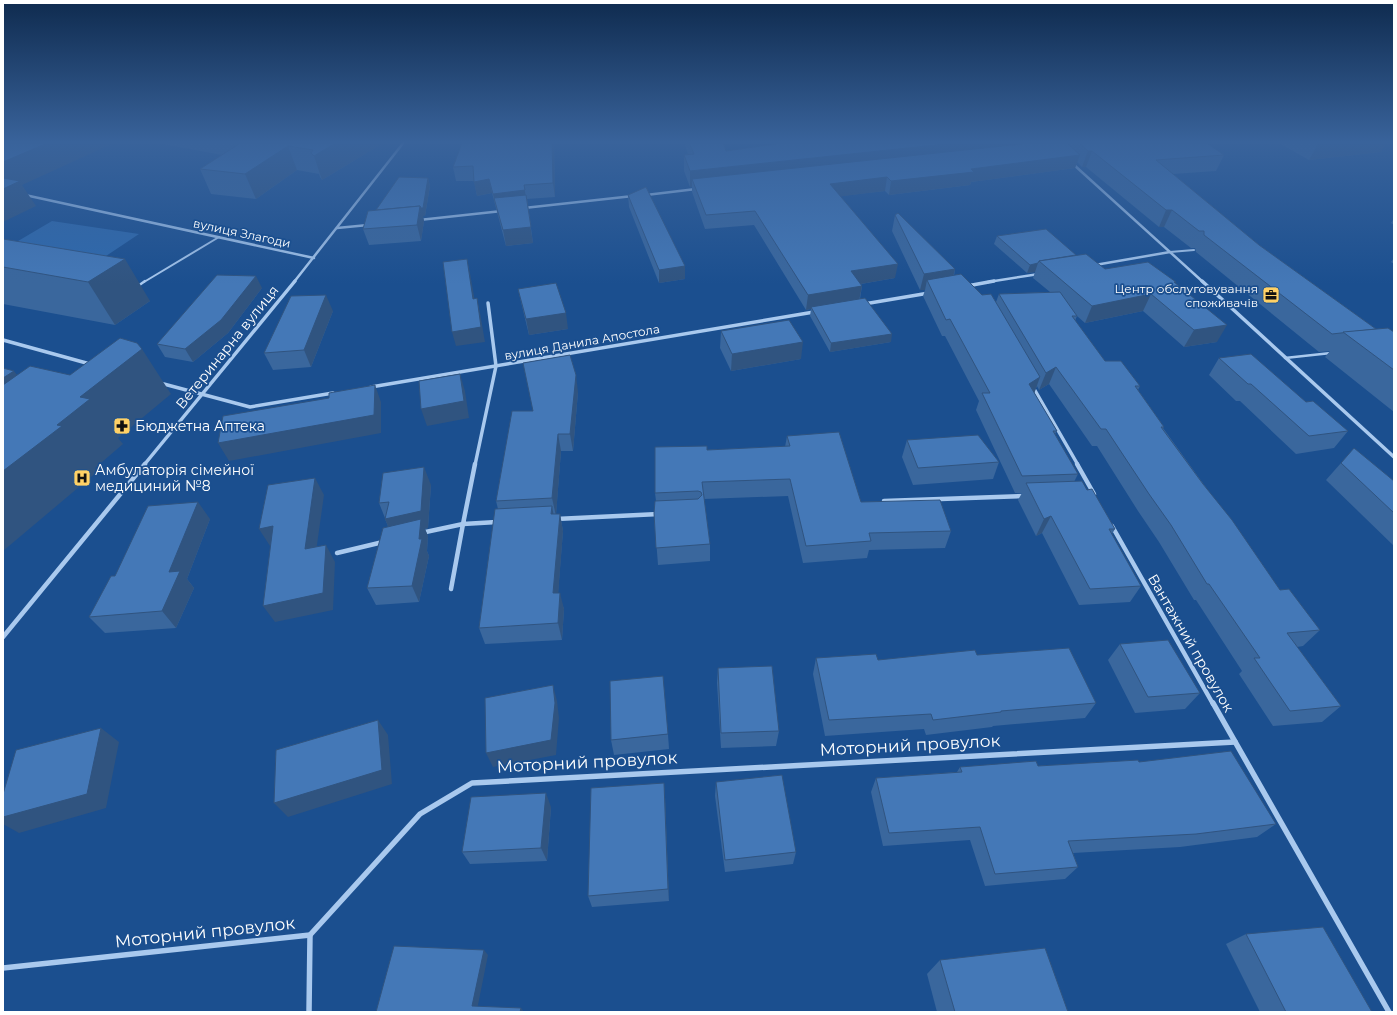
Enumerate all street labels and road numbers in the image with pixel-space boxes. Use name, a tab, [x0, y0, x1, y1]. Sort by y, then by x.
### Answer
street label: вулиця Злагоди	[192, 215, 292, 251]
street label: Ветеринарна вулиця	[172, 281, 282, 413]
street label: вулиця Данила Апостола	[503, 321, 661, 363]
street label: Вантажний провулок	[1144, 571, 1238, 715]
street label: Моторний провулок	[819, 730, 1001, 760]
street label: Моторний провулок	[496, 747, 678, 777]
street label: Моторний провулок	[114, 913, 296, 951]

